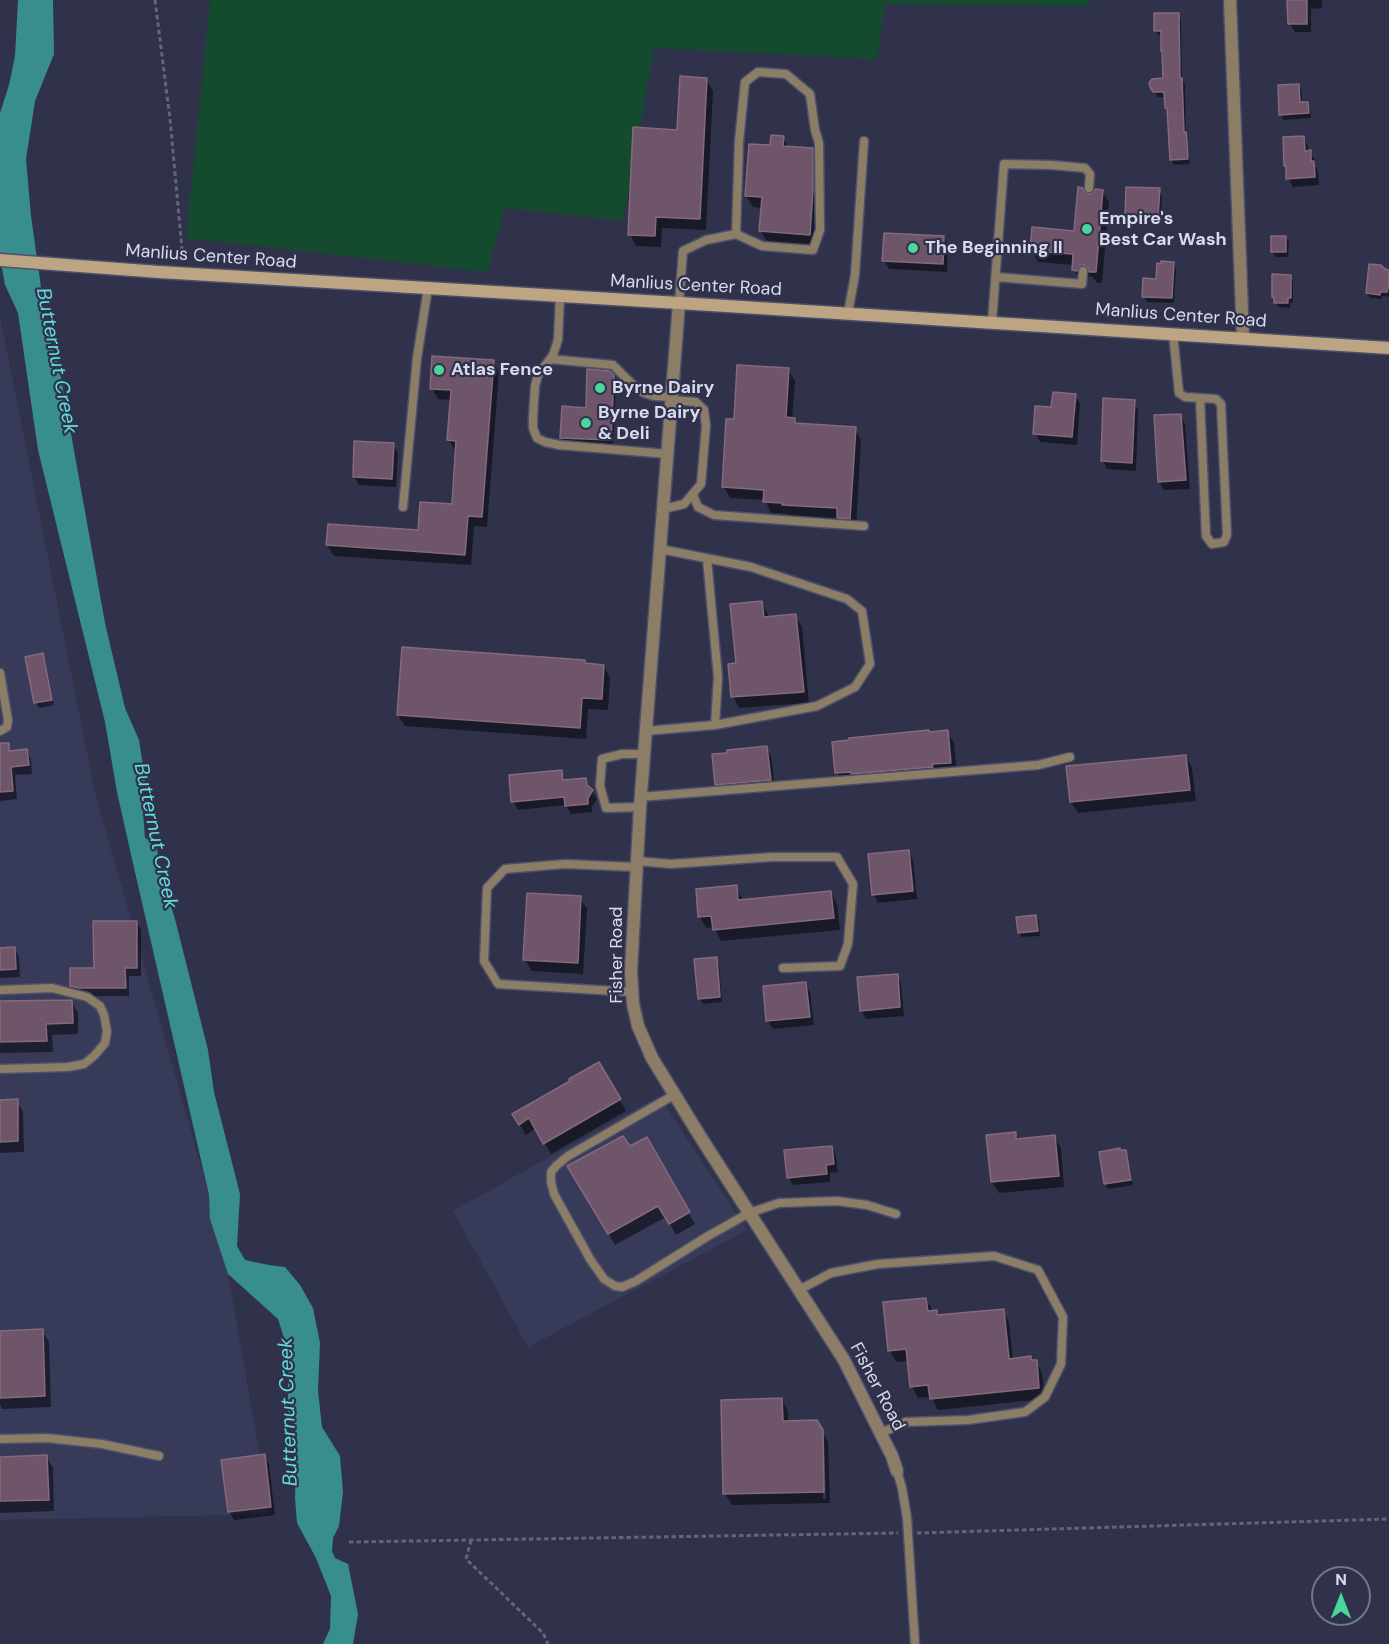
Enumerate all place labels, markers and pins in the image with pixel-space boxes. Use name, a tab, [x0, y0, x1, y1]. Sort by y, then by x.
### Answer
place label: Empire's Best Car Wash	[1099, 208, 1227, 250]
marker: Empire's Best Car Wash	[1080, 222, 1094, 236]
place label: The Beginning II	[925, 237, 1063, 259]
marker: The Beginning II	[906, 241, 920, 255]
place label: Atlas Fence	[451, 359, 553, 381]
marker: Atlas Fence	[432, 363, 446, 377]
place label: Byrne Dairy	[612, 377, 714, 399]
marker: Byrne Dairy	[593, 381, 607, 395]
place label: Byrne Dairy & Deli	[598, 402, 700, 444]
marker: Byrne Dairy & Deli	[579, 416, 593, 430]

